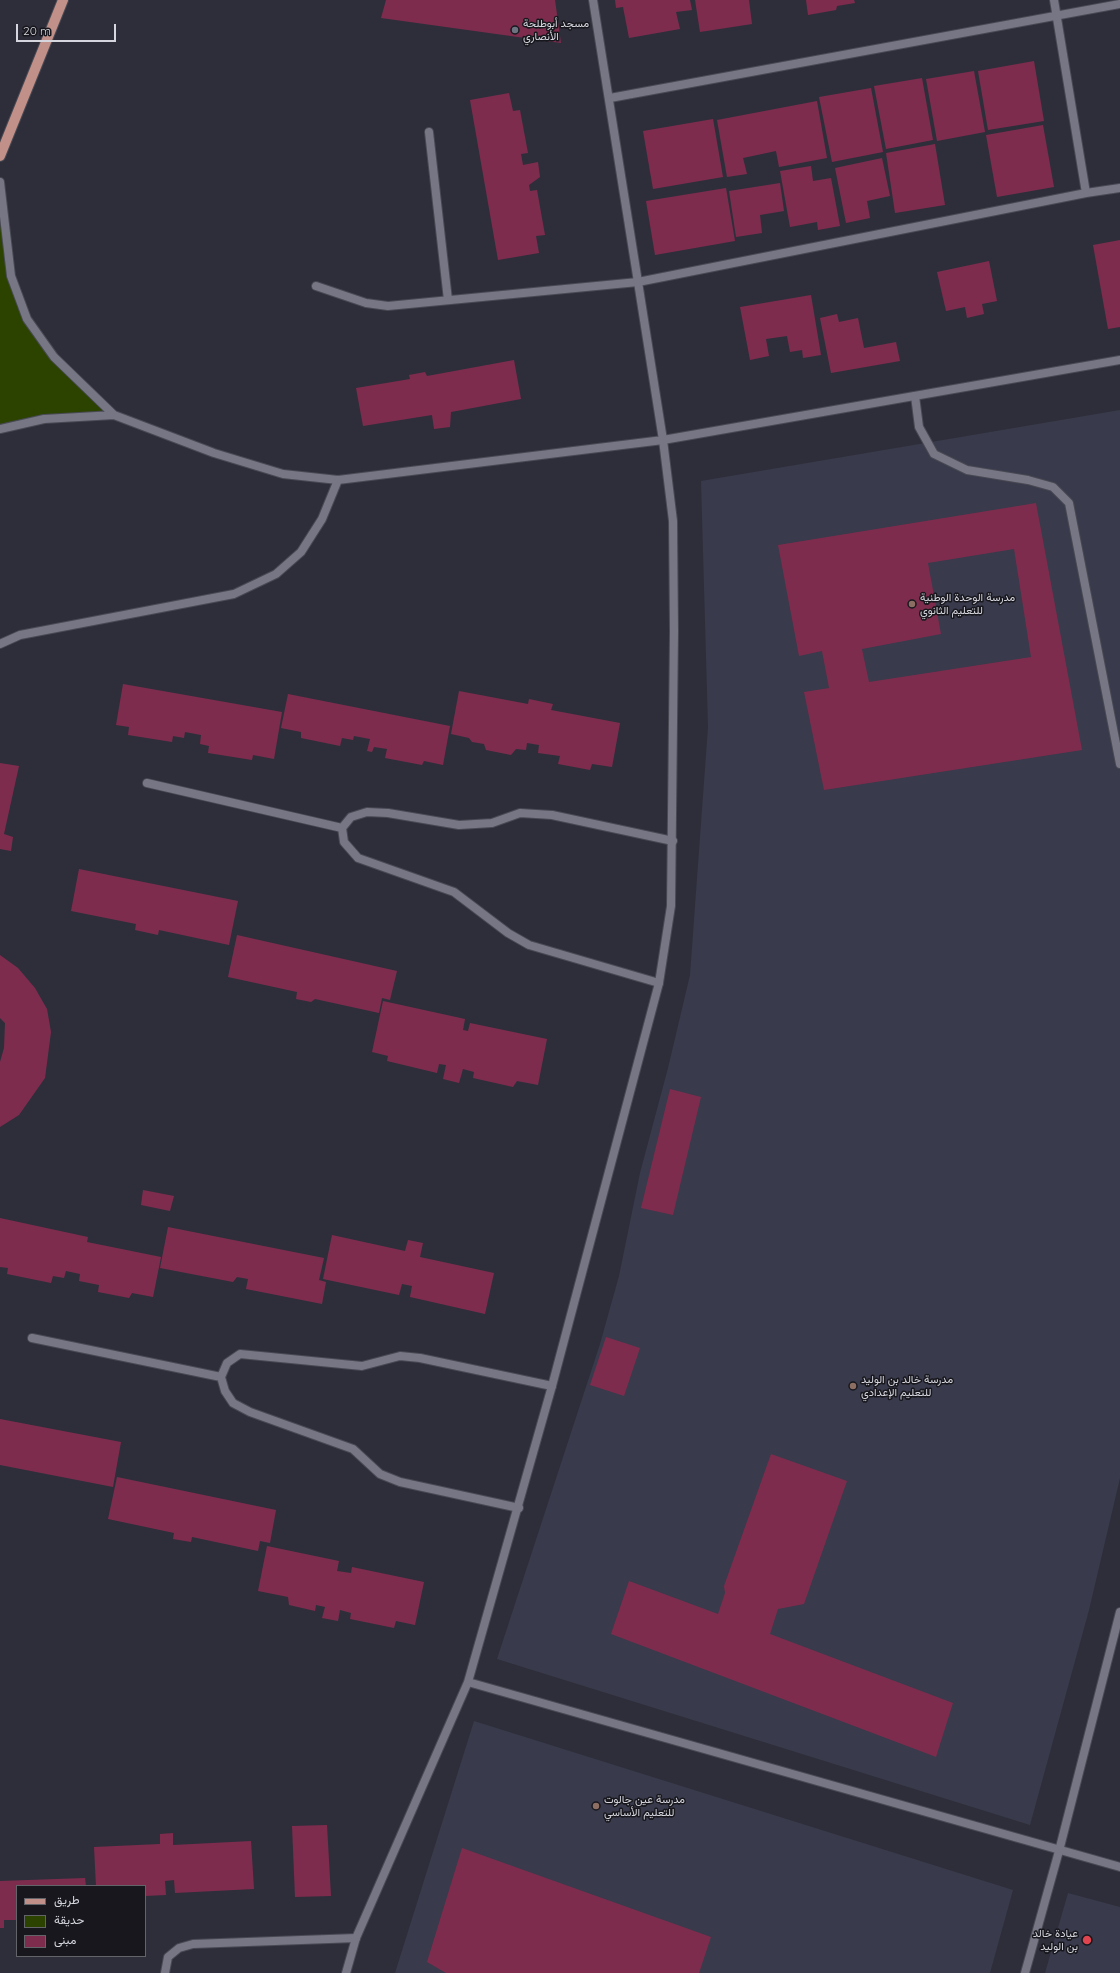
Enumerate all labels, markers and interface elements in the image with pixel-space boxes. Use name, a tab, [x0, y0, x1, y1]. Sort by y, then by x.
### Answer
scale bar	[18, 16, 118, 42]
place label: مسجد أبوطلحة الأنصاري	[523, 17, 589, 43]
text: 20 m	[23, 23, 51, 38]
marker: مسجد أبوطلحة الأنصاري	[510, 25, 520, 35]
place label: مدرسة الوحدة الوطنية للتعليم الثانوي	[920, 591, 1015, 617]
marker: مدرسة الوحدة الوطنية للتعليم الثانوي	[907, 599, 917, 609]
place label: مدرسة خالد بن الوليد للتعليم الإعدادي	[861, 1373, 953, 1399]
marker: مدرسة خالد بن الوليد للتعليم الإعدادي	[848, 1381, 858, 1391]
place label: مدرسة عين جالوت للتعليم الأساسي	[604, 1793, 685, 1819]
marker: مدرسة عين جالوت للتعليم الأساسي	[591, 1801, 601, 1811]
legend	[16, 1885, 146, 1957]
text: طريق	[54, 1892, 79, 1907]
text: حديقة	[54, 1912, 84, 1927]
place label: عيادة خالد بن الوليد	[1033, 1927, 1078, 1953]
text: مبنى	[54, 1932, 76, 1947]
marker: عيادة خالد بن الوليد	[1081, 1934, 1093, 1946]

